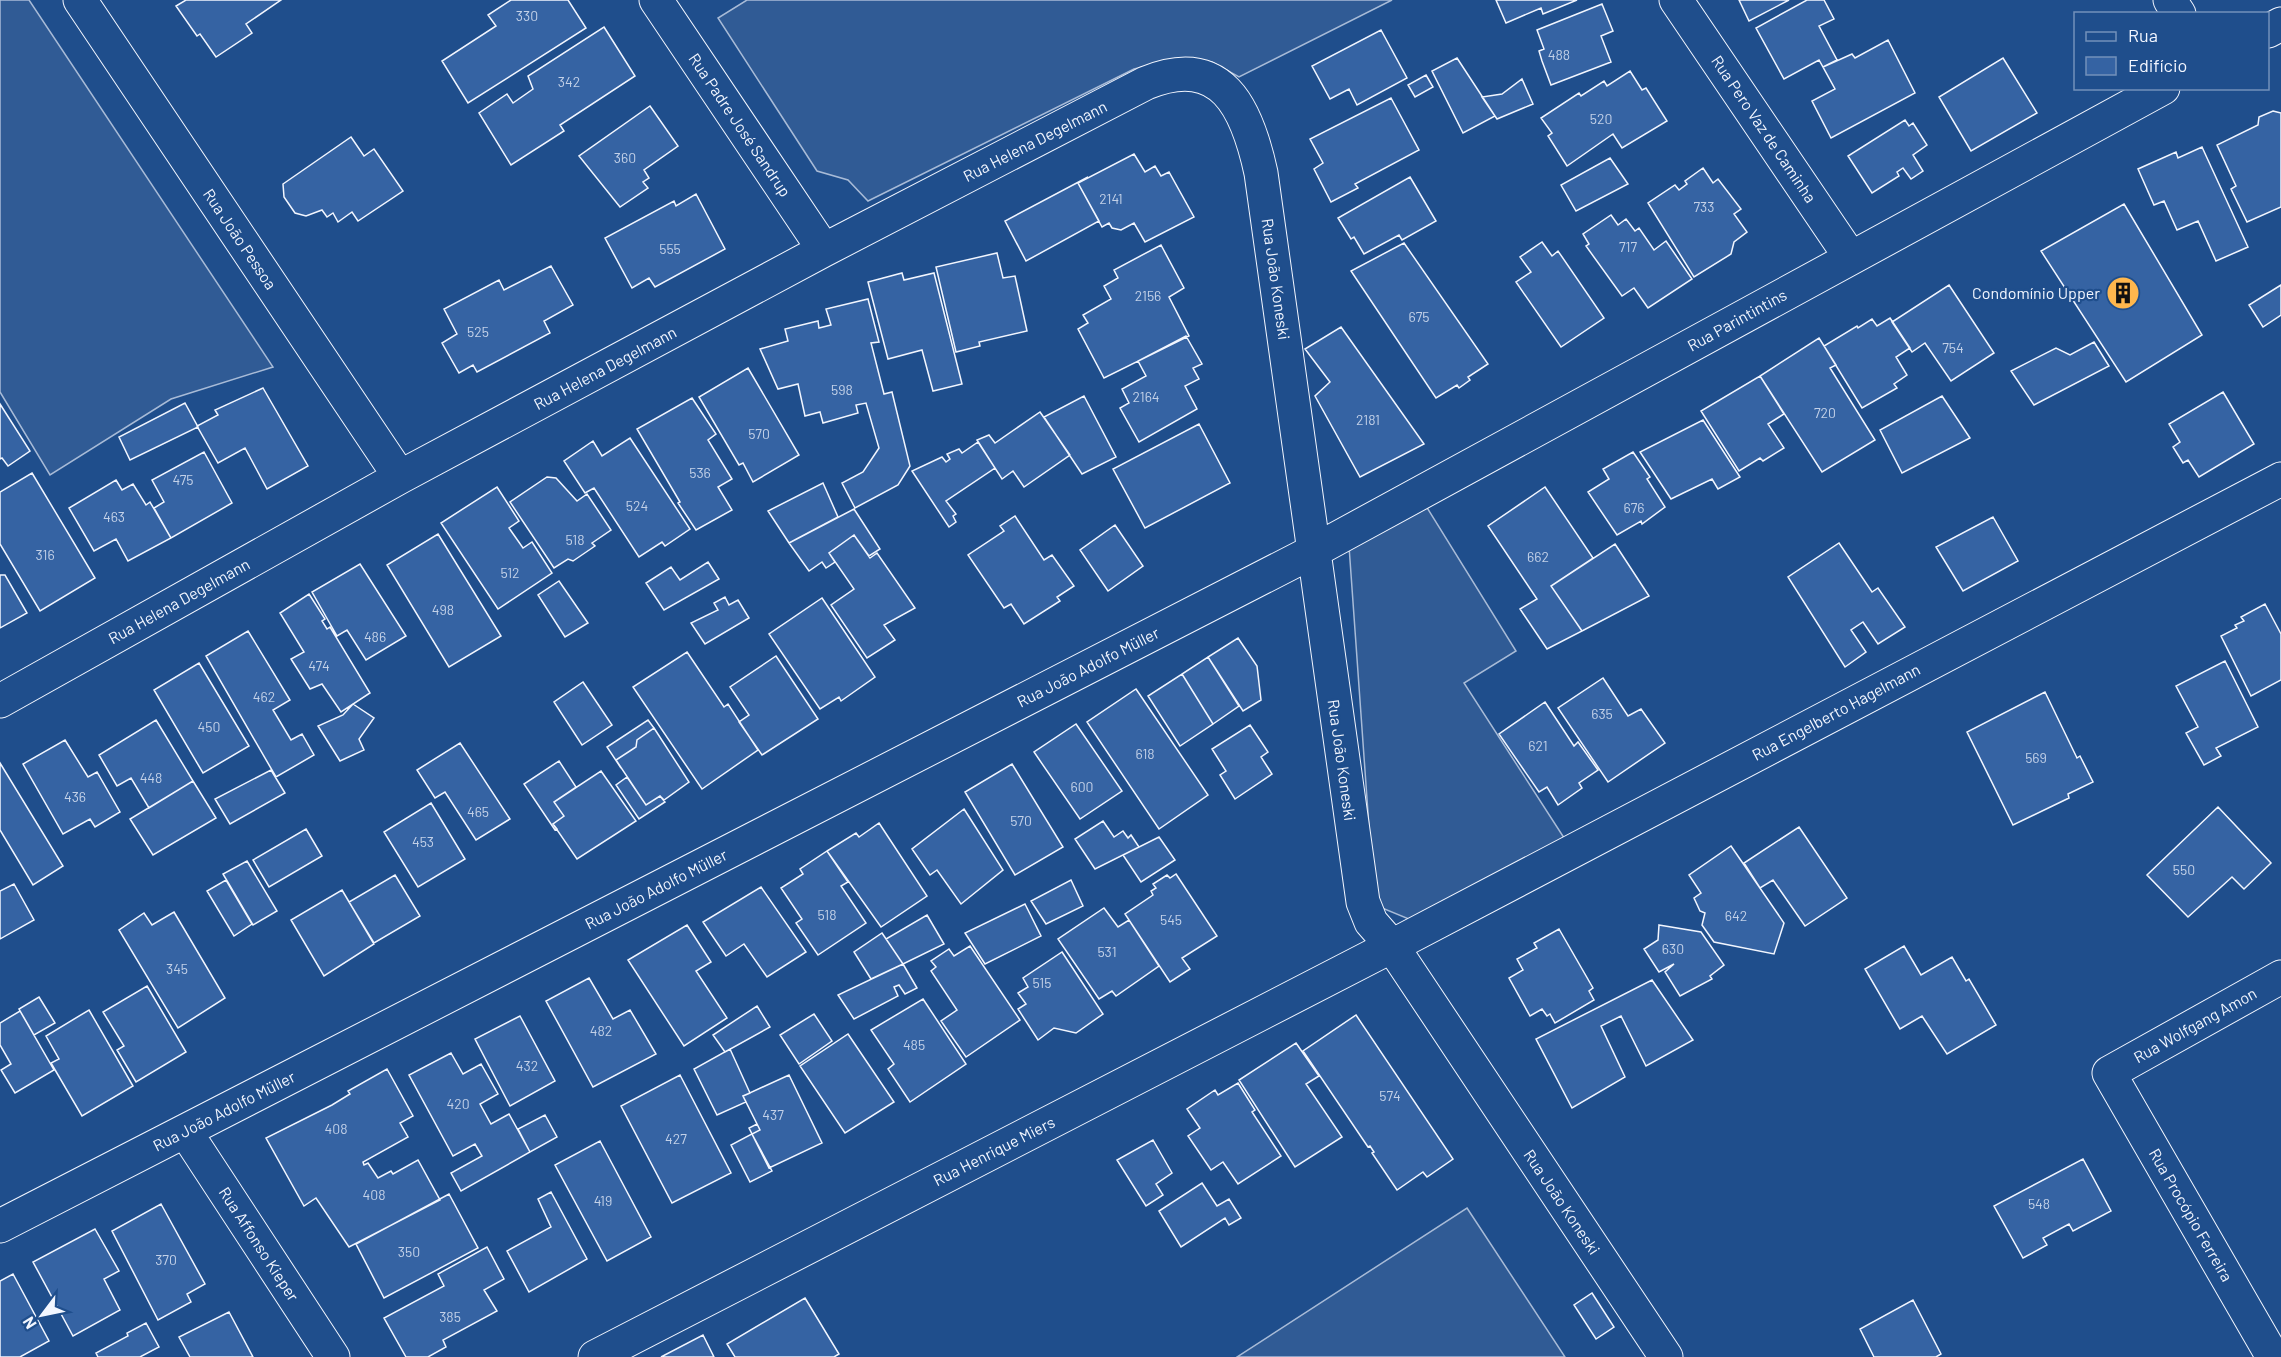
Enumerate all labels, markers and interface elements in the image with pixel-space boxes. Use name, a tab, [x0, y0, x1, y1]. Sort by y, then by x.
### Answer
house number: 330	[516, 7, 538, 24]
legend	[2074, 12, 2269, 90]
text: Rua	[2128, 24, 2158, 46]
house number: 488	[1548, 46, 1570, 63]
street label: Rua Padre José Sandrup	[685, 49, 796, 200]
street label: Rua Pero Vaz de Caminha	[1708, 52, 1821, 206]
text: Edifício	[2128, 54, 2187, 76]
house number: 342	[558, 73, 580, 90]
street label: Rua Helena Degelmann	[960, 96, 1110, 185]
house number: 520	[1590, 110, 1612, 127]
house number: 360	[614, 149, 636, 166]
street label: Rua João Pessoa	[200, 185, 281, 293]
house number: 2141	[1099, 190, 1123, 207]
house number: 733	[1693, 198, 1715, 215]
street label: Rua João Koneski	[1259, 217, 1294, 341]
house number: 717	[1619, 238, 1637, 255]
house number: 555	[659, 240, 681, 257]
building icon: Condomínio Upper	[2105, 275, 2141, 311]
place label: Condomínio Upper	[1972, 283, 2100, 302]
street label: Rua Parintintins	[1684, 284, 1790, 355]
house number: 2156	[1135, 287, 1161, 304]
house number: 675	[1408, 308, 1430, 325]
street label: Rua Helena Degelmann	[530, 322, 679, 413]
house number: 525	[467, 323, 489, 340]
house number: 754	[1942, 339, 1964, 356]
house number: 598	[831, 381, 853, 398]
house number: 2164	[1132, 388, 1160, 405]
house number: 720	[1814, 404, 1836, 421]
house number: 2181	[1356, 411, 1380, 428]
house number: 570	[748, 425, 770, 442]
house number: 536	[689, 464, 711, 481]
house number: 475	[172, 471, 194, 488]
house number: 524	[626, 497, 648, 514]
house number: 676	[1623, 499, 1645, 516]
house number: 463	[103, 508, 125, 525]
house number: 518	[566, 531, 585, 548]
house number: 316	[35, 546, 55, 563]
house number: 662	[1527, 548, 1549, 565]
street label: Rua Helena Degelmann	[105, 554, 253, 647]
house number: 512	[500, 564, 520, 581]
house number: 498	[432, 601, 454, 618]
street label: Rua João Adolfo Müller	[1014, 622, 1162, 711]
house number: 486	[364, 628, 386, 645]
house number: 474	[308, 657, 330, 674]
street label: Rua Engelberto Hagelmann	[1748, 659, 1923, 764]
house number: 462	[253, 688, 275, 705]
street label: Rua João Koneski	[1325, 698, 1360, 822]
house number: 635	[1591, 705, 1613, 722]
house number: 450	[198, 718, 220, 735]
house number: 621	[1528, 737, 1548, 754]
house number: 618	[1135, 745, 1155, 762]
house number: 569	[2025, 749, 2047, 766]
house number: 448	[140, 769, 162, 786]
house number: 600	[1070, 778, 1094, 795]
house number: 436	[64, 788, 86, 805]
house number: 465	[467, 803, 489, 820]
house number: 570	[1010, 812, 1032, 829]
house number: 453	[412, 833, 434, 850]
street label: Rua João Adolfo Müller	[582, 844, 730, 933]
house number: 550	[2173, 861, 2195, 878]
house number: 518	[818, 906, 837, 923]
house number: 642	[1725, 907, 1747, 924]
house number: 545	[1160, 911, 1182, 928]
house number: 630	[1662, 940, 1684, 957]
house number: 531	[1097, 943, 1117, 960]
house number: 345	[166, 960, 188, 977]
house number: 515	[1033, 974, 1051, 991]
street label: Rua Wolfgang Amon	[2130, 983, 2260, 1066]
house number: 482	[590, 1022, 612, 1039]
house number: 485	[903, 1036, 925, 1053]
house number: 432	[516, 1057, 538, 1074]
street label: Rua João Adolfo Müller	[150, 1066, 298, 1155]
house number: 574	[1379, 1087, 1401, 1104]
house number: 420	[446, 1095, 470, 1112]
house number: 437	[762, 1106, 784, 1123]
street label: Rua Henrique Miers	[930, 1112, 1058, 1189]
house number: 408	[325, 1120, 347, 1137]
house number: 427	[665, 1130, 687, 1147]
street label: Rua Procópio Ferreira	[2146, 1145, 2237, 1285]
street label: Rua João Koneski	[1520, 1146, 1605, 1258]
street label: Rua Affonso Kieper	[215, 1183, 304, 1305]
house number: 408	[363, 1186, 385, 1203]
house number: 419	[594, 1192, 612, 1209]
house number: 548	[2028, 1195, 2050, 1212]
house number: 350	[398, 1243, 420, 1260]
house number: 370	[155, 1251, 177, 1268]
north arrow	[12, 1285, 72, 1345]
house number: 385	[439, 1308, 461, 1325]
text: N	[18, 1314, 40, 1333]

